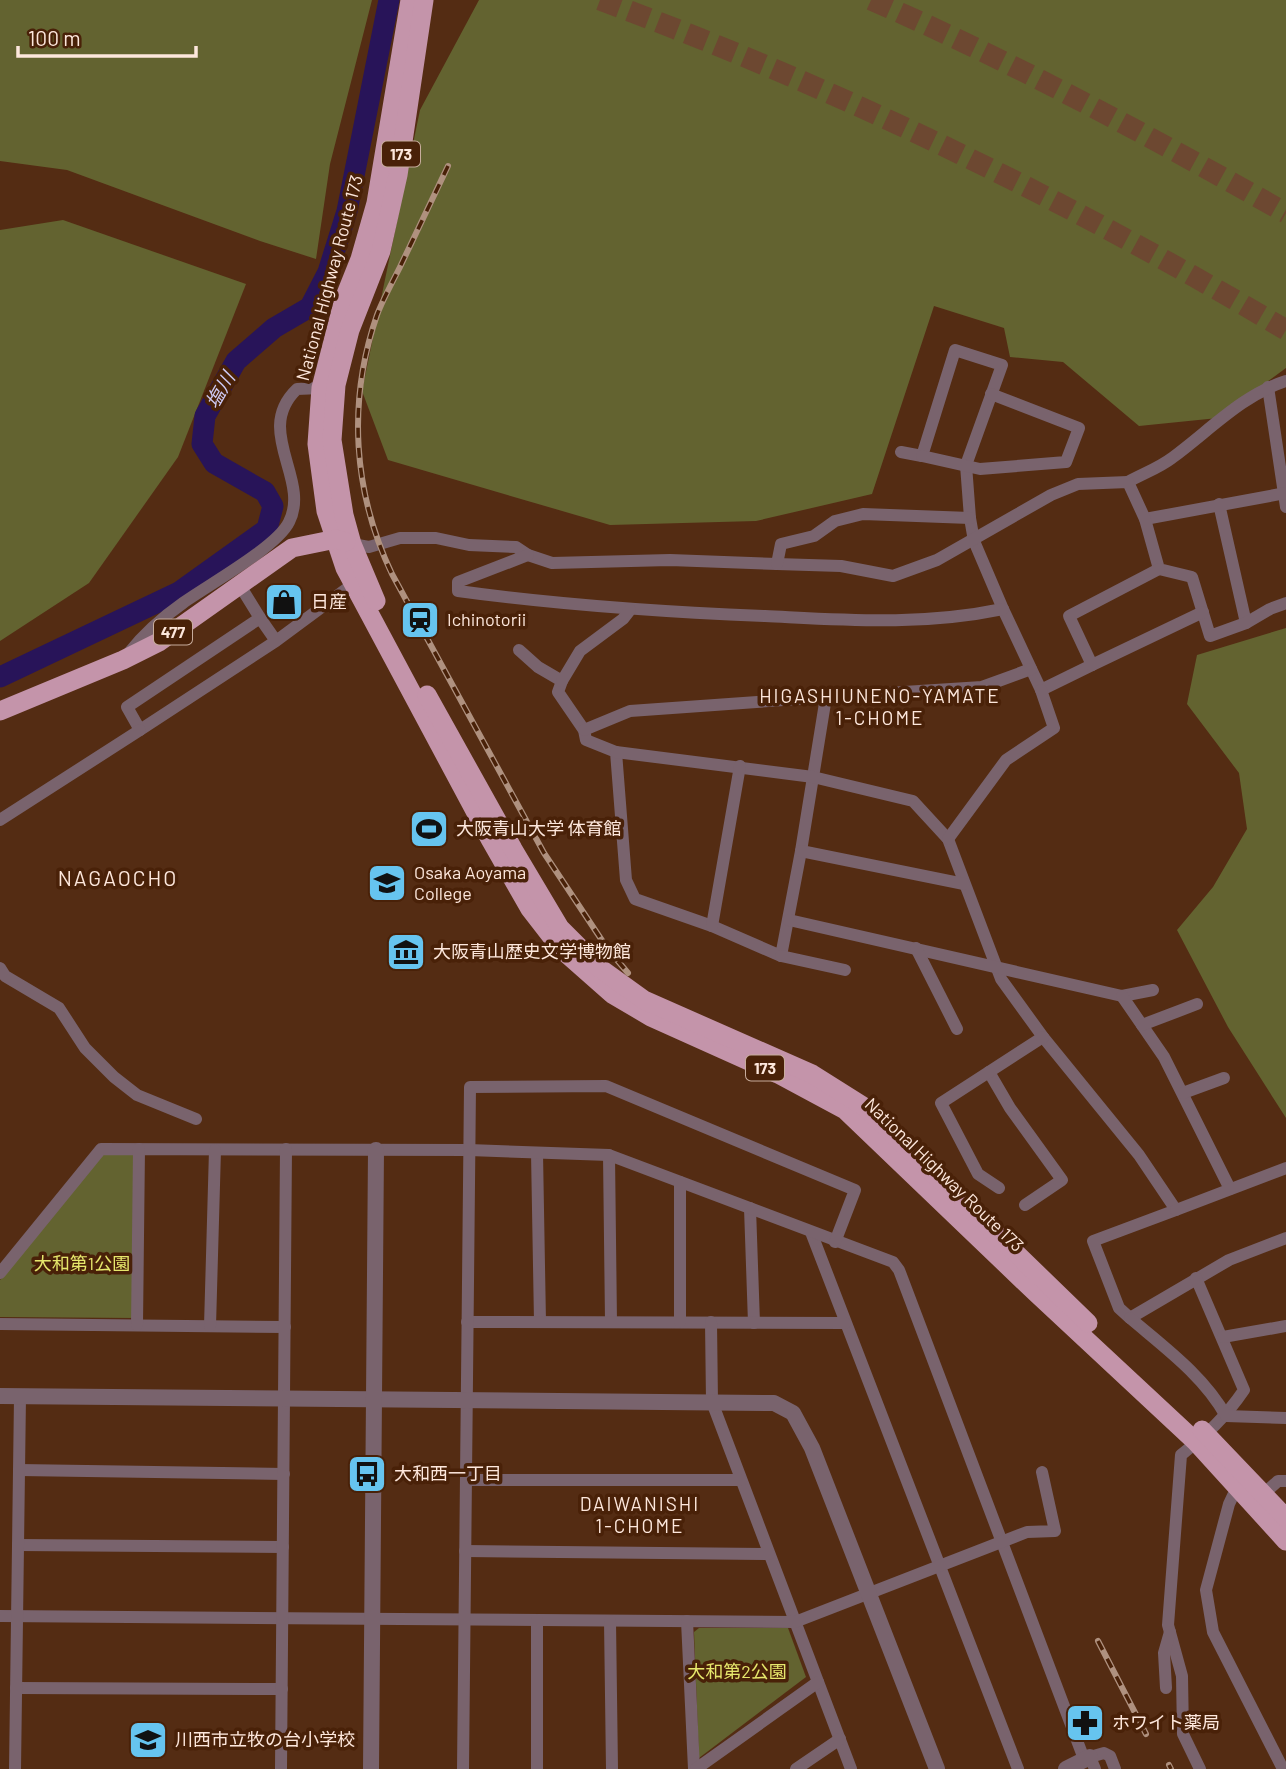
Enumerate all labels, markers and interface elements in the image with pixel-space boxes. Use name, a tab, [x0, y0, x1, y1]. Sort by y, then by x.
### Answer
scale bar	[18, 14, 196, 58]
text: 100 m	[28, 25, 81, 50]
road number: 173	[382, 142, 420, 166]
street label: National Highway Route 173	[291, 172, 367, 383]
water label: 塩川	[200, 366, 240, 412]
shop icon: 日産	[263, 581, 305, 623]
place label: 日産	[311, 590, 347, 612]
station icon: Ichinotorii	[399, 599, 441, 641]
place label: Ichinotorii	[447, 608, 526, 630]
road number: 477	[154, 620, 192, 645]
district label: HIGASHIUNENO-YAMATE 1-CHOME	[759, 684, 1001, 729]
sports icon: 大阪青山大学 体育館	[408, 808, 450, 850]
place label: 大阪青山大学 体育館	[456, 817, 622, 839]
place label: Osaka Aoyama College	[414, 861, 526, 904]
school or university icon: Osaka Aoyama College	[366, 862, 408, 904]
district label: NAGAOCHO	[58, 865, 178, 890]
museum icon: 大阪青山歴史文学博物館	[385, 931, 427, 973]
place label: 大阪青山歴史文学博物館	[433, 940, 631, 962]
road number: 173	[746, 1056, 784, 1080]
street label: National Highway Route 173	[861, 1093, 1029, 1256]
park label: 大和第1公園	[34, 1252, 130, 1274]
bus stop icon: 大和西一丁目	[346, 1453, 388, 1495]
place label: 大和西一丁目	[394, 1462, 502, 1484]
district label: DAIWANISHI 1-CHOME	[580, 1492, 700, 1537]
park label: 大和第2公園	[687, 1660, 787, 1682]
pharmacy icon: ホワイト薬局	[1064, 1702, 1106, 1744]
place label: ホワイト薬局	[1112, 1711, 1220, 1733]
school or university icon: 川西市立牧の台小学校	[127, 1719, 169, 1761]
place label: 川西市立牧の台小学校	[175, 1728, 355, 1750]

